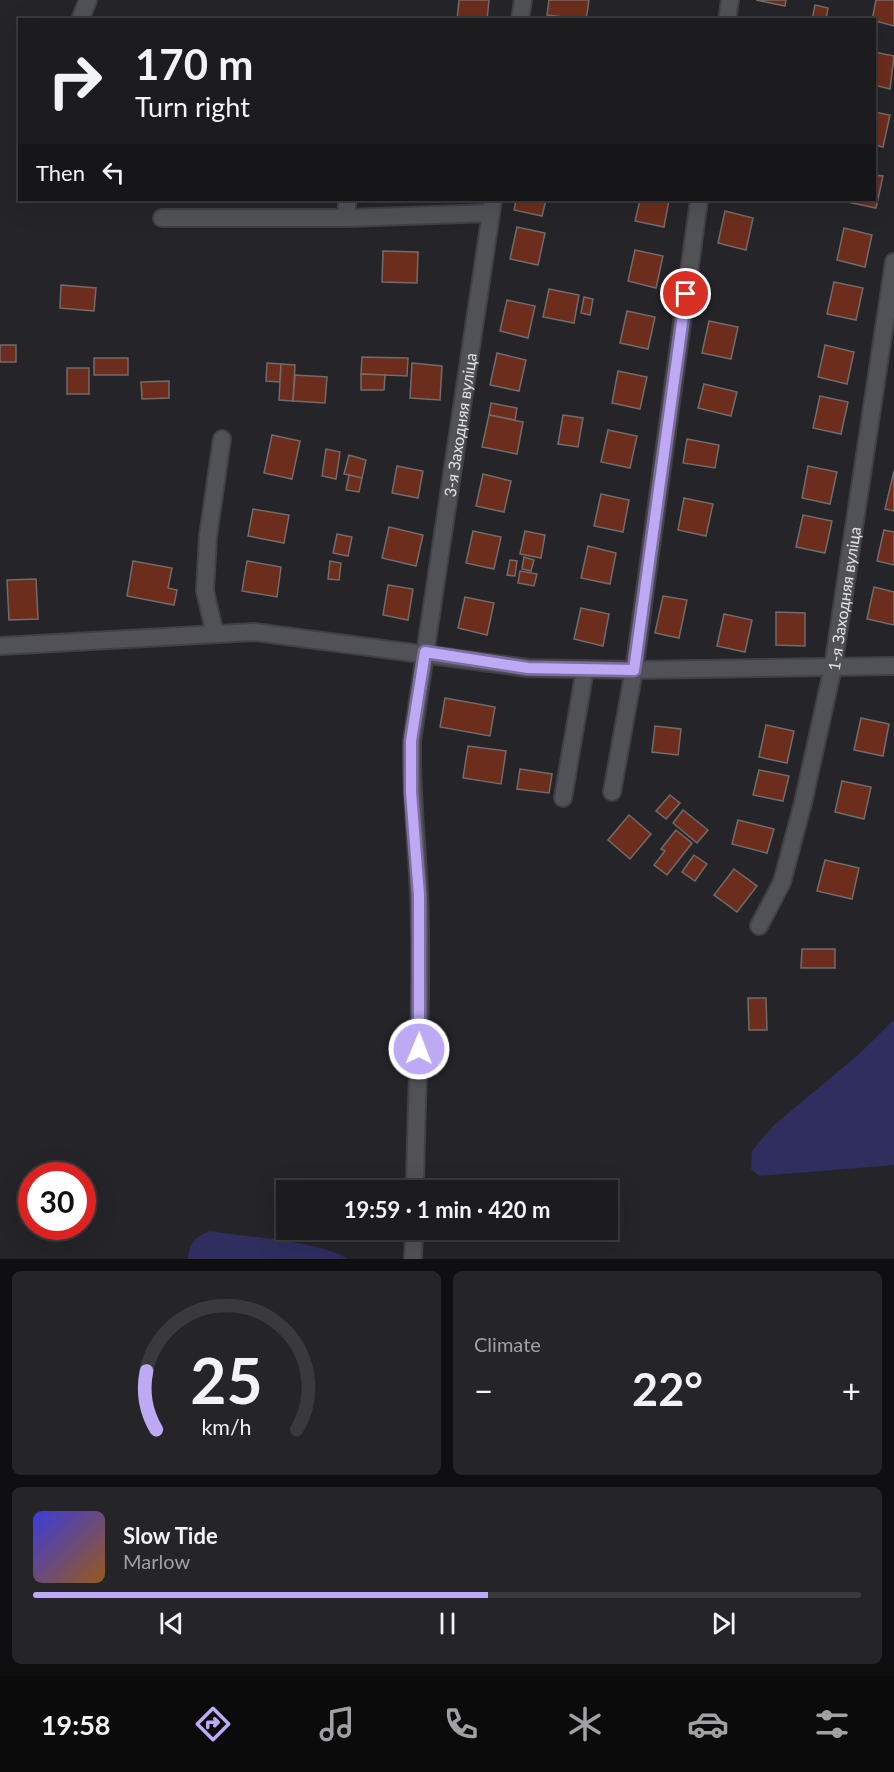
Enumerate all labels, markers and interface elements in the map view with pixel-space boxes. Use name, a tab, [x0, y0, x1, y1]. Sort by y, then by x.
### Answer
text: 170 m	[135, 39, 253, 89]
icon: right	[36, 42, 114, 120]
text: Turn right	[135, 90, 250, 123]
icon: left	[97, 156, 130, 189]
text: Then	[36, 159, 85, 186]
pin	[660, 268, 711, 319]
icon: arrive	[669, 277, 702, 310]
street label: 3-я Заходняя вуліца	[439, 351, 480, 498]
street label: 1-я Заходняя вуліца	[823, 525, 864, 672]
position arrow	[387, 1017, 451, 1081]
speed limit sign: 30	[18, 1162, 96, 1240]
text: 19:59 · 1 min · 420 m	[344, 1196, 550, 1223]
text: Climate	[474, 1332, 541, 1356]
text: 25	[190, 1342, 263, 1417]
text: 22°	[632, 1362, 703, 1416]
text: −	[474, 1370, 493, 1410]
text: +	[842, 1370, 861, 1410]
text: km/h	[201, 1414, 252, 1440]
text: Slow Tide	[123, 1522, 218, 1549]
text: Marlow	[123, 1549, 190, 1573]
icon: previous	[155, 1607, 188, 1640]
icon: pause	[431, 1607, 464, 1640]
icon: next	[707, 1607, 740, 1640]
icon: directions	[192, 1703, 234, 1745]
icon: music	[316, 1703, 358, 1745]
icon: phone	[440, 1703, 482, 1745]
icon: climate	[564, 1703, 606, 1745]
icon: car	[687, 1703, 729, 1745]
icon: filters	[811, 1703, 853, 1745]
text: 19:58	[41, 1708, 110, 1741]

